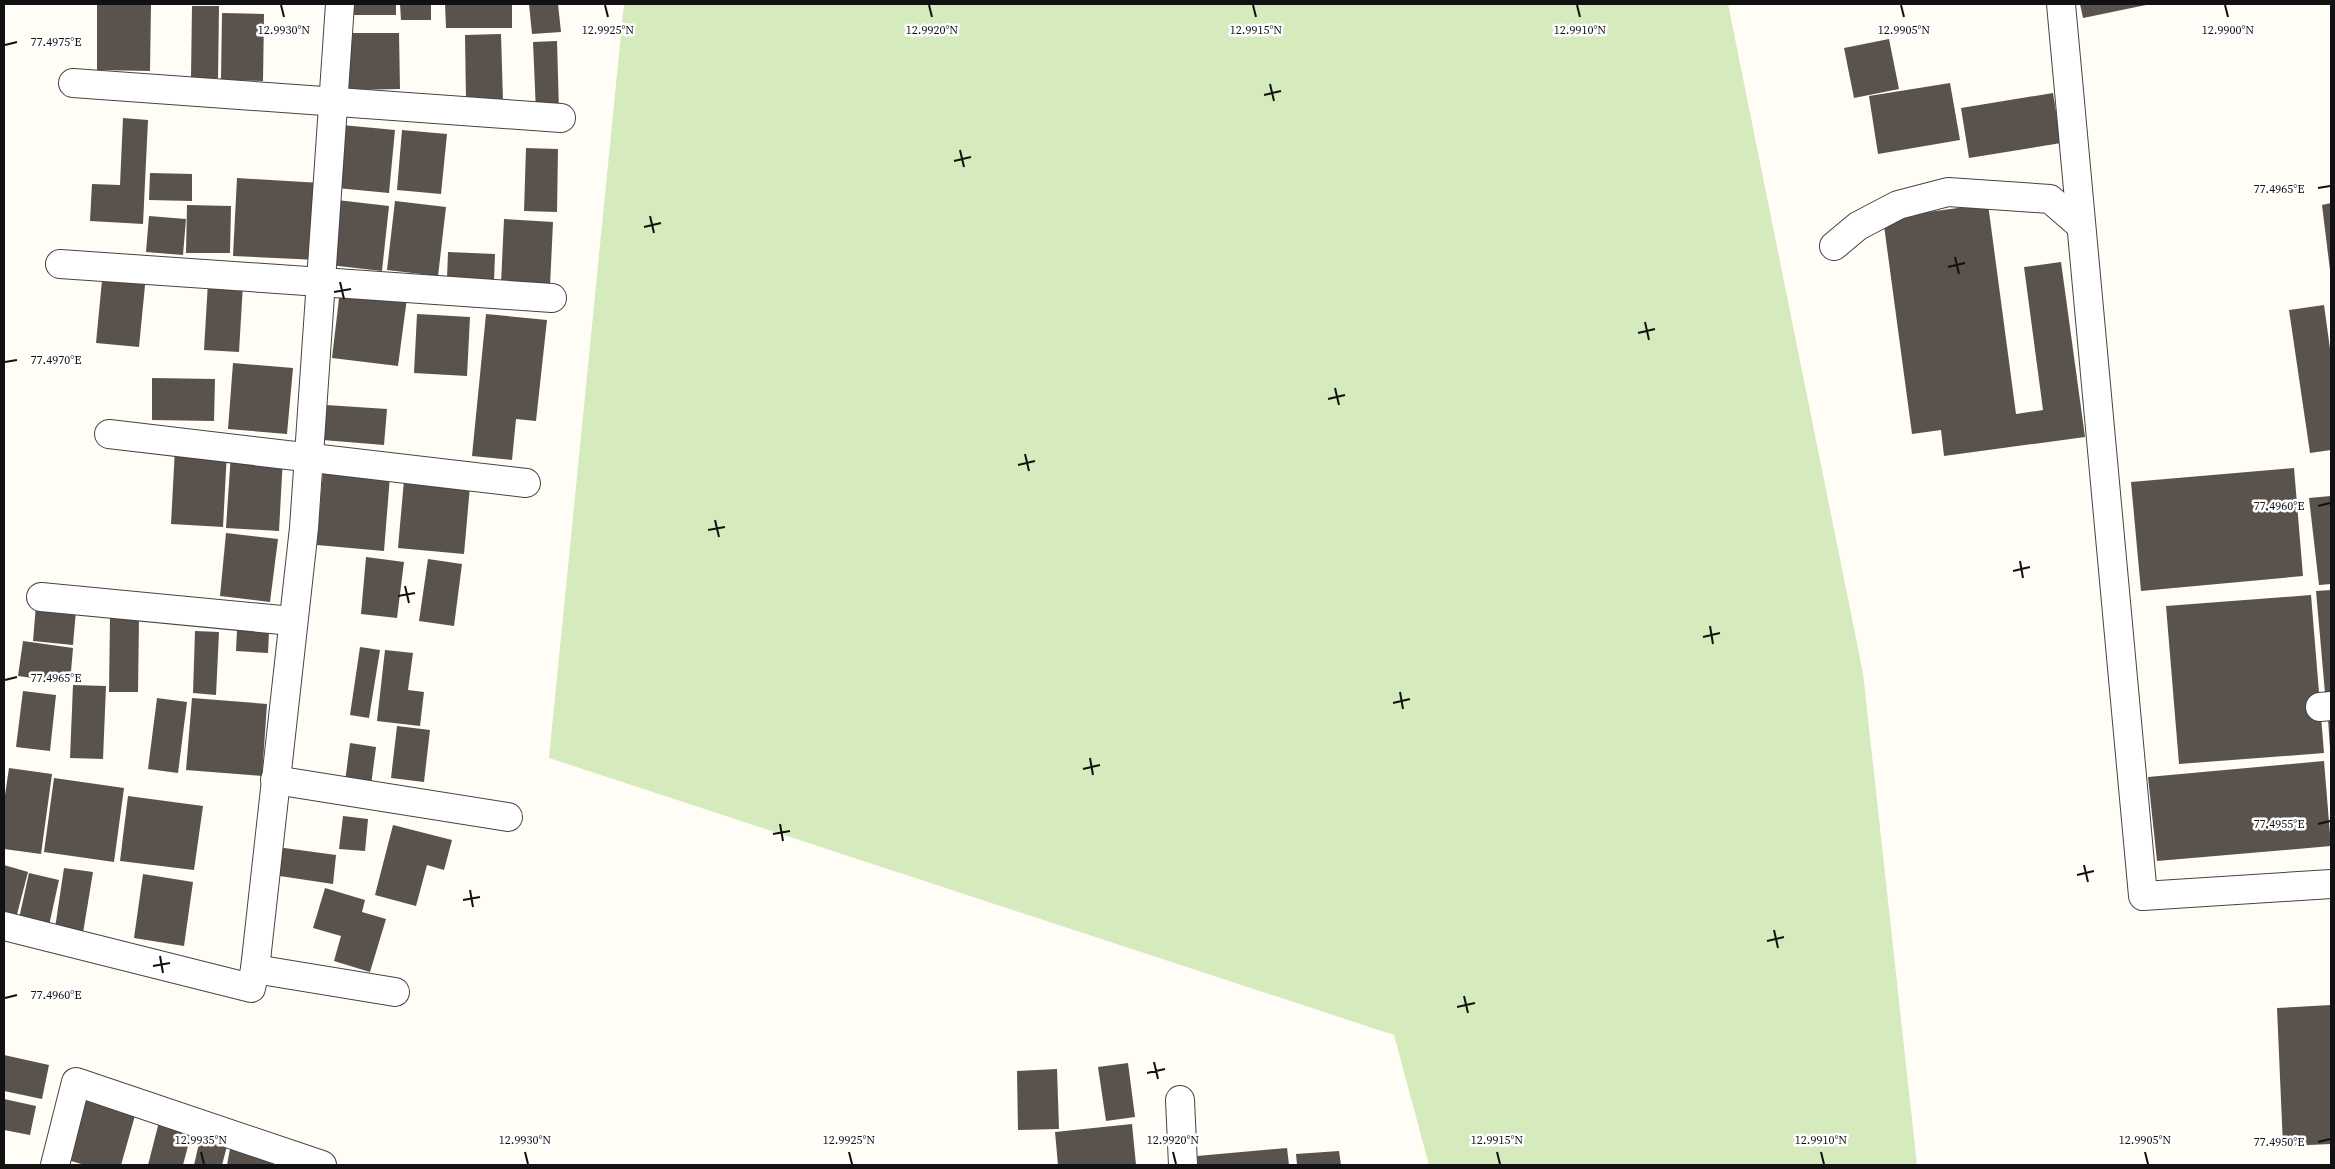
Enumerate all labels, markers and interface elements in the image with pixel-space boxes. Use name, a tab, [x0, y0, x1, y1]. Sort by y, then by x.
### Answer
text: 12.9930°N	[258, 22, 310, 38]
text: 12.9925°N	[582, 22, 634, 38]
text: 12.9920°N	[906, 22, 958, 38]
text: 12.9915°N	[1230, 22, 1282, 38]
text: 12.9910°N	[1554, 22, 1606, 38]
text: 12.9905°N	[1878, 22, 1930, 38]
text: 12.9900°N	[2202, 22, 2254, 38]
text: 77.4975°E	[31, 34, 81, 50]
text: 77.4965°E	[2254, 181, 2304, 197]
text: 77.4970°E	[31, 352, 81, 368]
text: 77.4960°E	[2254, 498, 2304, 514]
text: 77.4965°E	[31, 670, 81, 686]
text: 77.4955°E	[2254, 816, 2304, 832]
text: 77.4960°E	[31, 987, 81, 1003]
text: 12.9935°N	[175, 1132, 227, 1148]
text: 12.9930°N	[499, 1132, 551, 1148]
text: 12.9925°N	[823, 1132, 875, 1148]
text: 12.9920°N	[1147, 1132, 1199, 1148]
text: 12.9915°N	[1471, 1132, 1523, 1148]
text: 12.9910°N	[1795, 1132, 1847, 1148]
text: 12.9905°N	[2119, 1132, 2171, 1148]
text: 77.4950°E	[2254, 1134, 2304, 1150]

